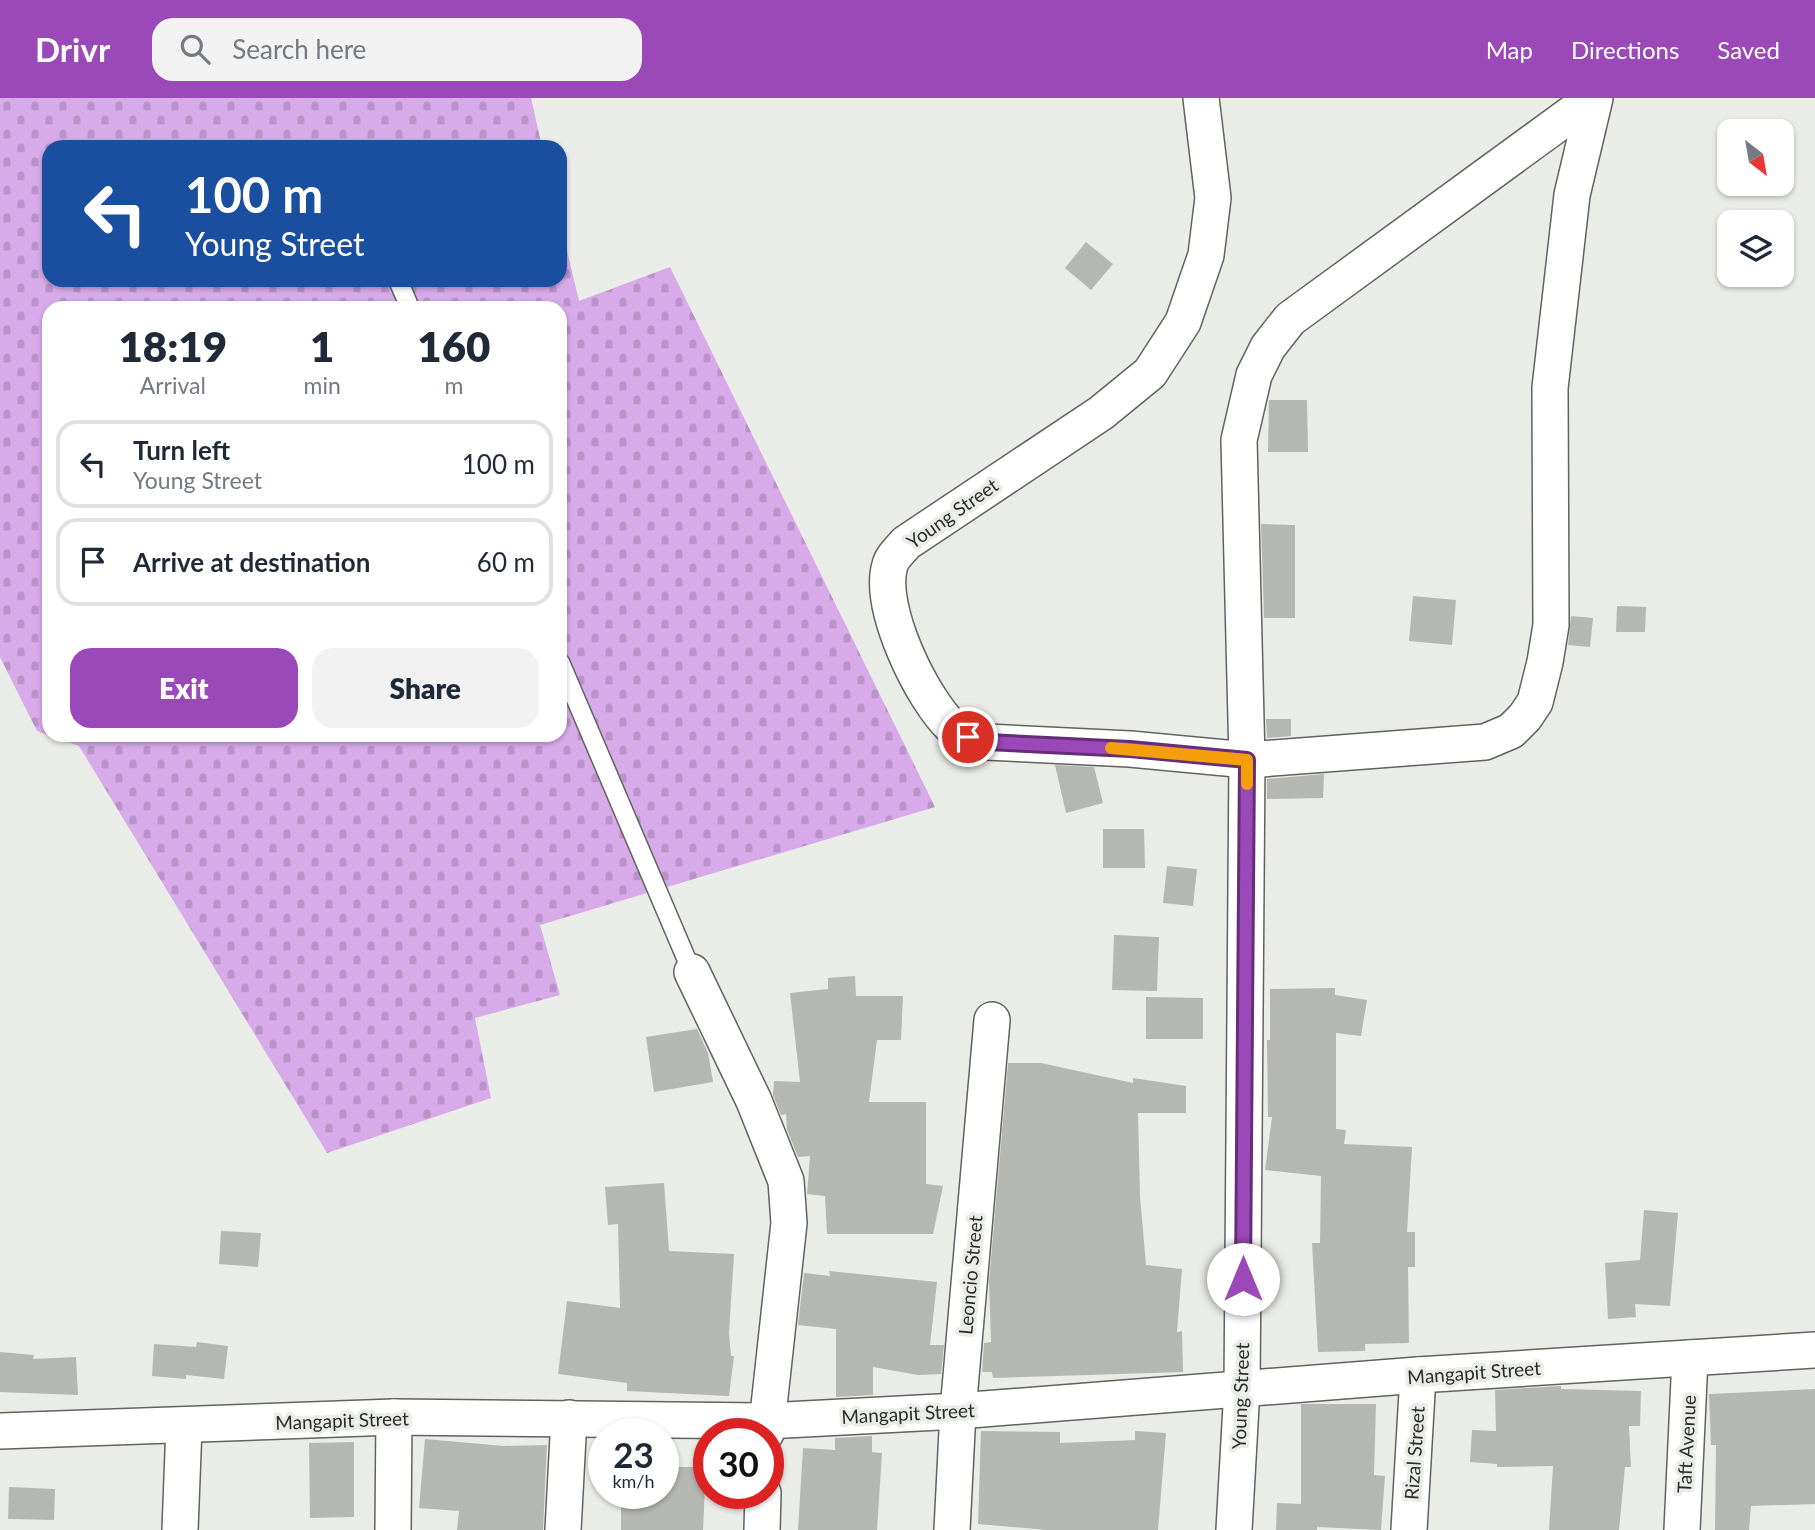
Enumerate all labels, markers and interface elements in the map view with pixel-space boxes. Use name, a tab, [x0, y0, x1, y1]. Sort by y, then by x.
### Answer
search box	[152, 18, 642, 81]
text: Drivr	[35, 29, 110, 69]
icon: search	[176, 30, 214, 68]
text: Search here	[232, 33, 366, 65]
text: Map	[1486, 35, 1533, 64]
text: Directions	[1571, 35, 1679, 64]
text: Saved	[1717, 35, 1780, 64]
north arrow	[1717, 119, 1794, 196]
map controls	[1717, 119, 1794, 287]
text: 100 m	[185, 165, 323, 223]
icon: left	[70, 168, 161, 259]
button: layers	[1717, 210, 1794, 287]
text: Young Street	[185, 224, 364, 263]
text: 18:19	[119, 321, 227, 371]
text: 1	[310, 321, 334, 371]
text: 160	[417, 321, 490, 371]
text: Arrival	[140, 371, 206, 399]
text: min	[304, 371, 341, 399]
text: m	[444, 371, 463, 399]
text: Turn left	[133, 434, 230, 466]
icon: left	[74, 445, 112, 483]
text: 100 m	[462, 448, 535, 480]
text: Young Street	[133, 466, 262, 494]
street label: Young Street	[902, 473, 1002, 553]
icon: arrive	[74, 543, 112, 581]
text: Arrive at destination	[133, 546, 370, 578]
text: 60 m	[477, 546, 535, 578]
button: Exit	[70, 648, 298, 728]
button: Share	[312, 648, 539, 728]
pin	[938, 707, 998, 767]
icon: arrive	[949, 718, 987, 756]
street label: Leoncio Street	[953, 1214, 987, 1336]
position arrow	[1206, 1242, 1280, 1316]
street label: Young Street	[1227, 1342, 1253, 1450]
street label: Mangapit Street	[1407, 1356, 1542, 1388]
street label: Taft Avenue	[1672, 1394, 1700, 1494]
street label: Mangapit Street	[841, 1398, 976, 1428]
street label: Rizal Street	[1399, 1405, 1429, 1501]
street label: Mangapit Street	[275, 1406, 409, 1434]
speed limit sign: 30	[693, 1418, 784, 1509]
text: 23	[613, 1433, 654, 1475]
text: km/h	[612, 1470, 655, 1492]

